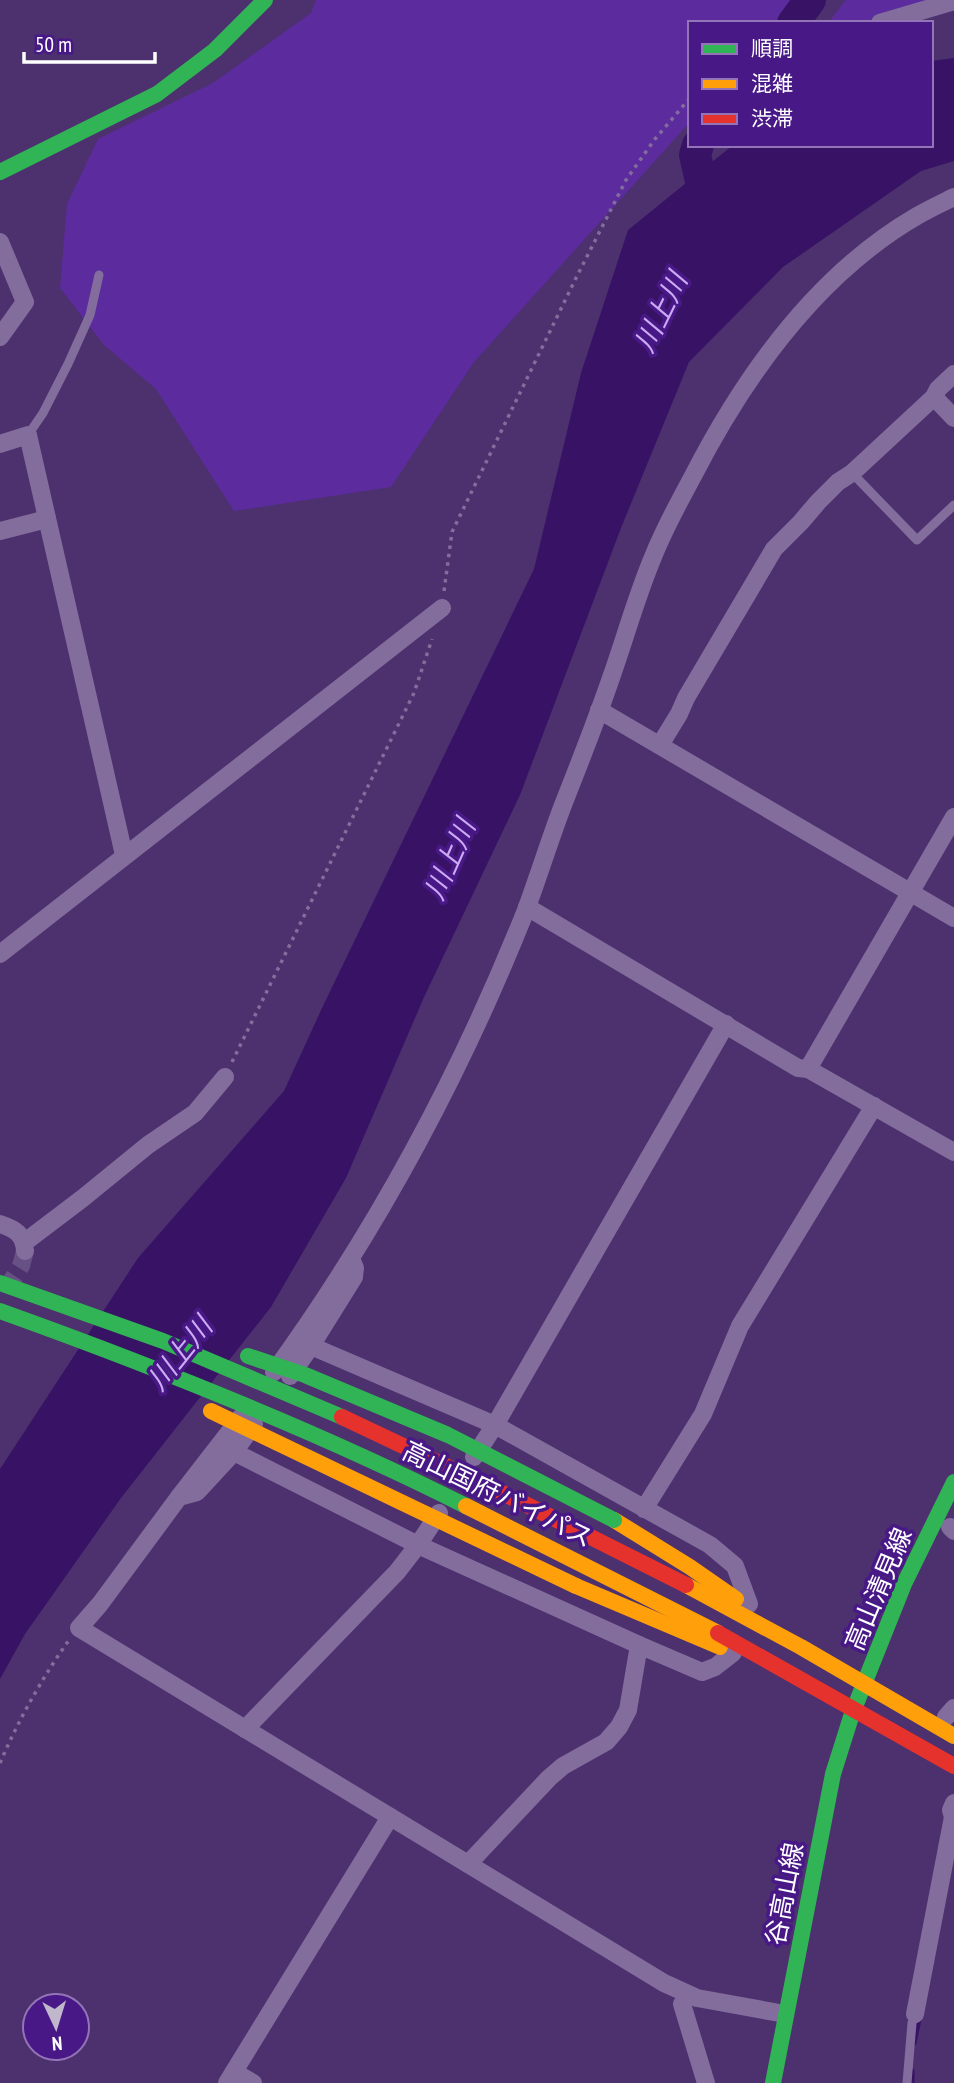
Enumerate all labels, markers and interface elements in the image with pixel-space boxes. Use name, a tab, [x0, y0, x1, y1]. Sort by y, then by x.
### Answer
scale bar	[24, 21, 156, 65]
legend	[688, 21, 933, 147]
text: 50 m	[35, 31, 72, 58]
text: 順調	[751, 35, 793, 62]
text: 混雑	[751, 70, 793, 97]
text: 渋滞	[751, 105, 793, 132]
water label: 川上川	[625, 263, 696, 358]
water label: 川上川	[415, 810, 484, 905]
water label: 川上川	[138, 1306, 222, 1397]
street label: 高山国府バイパス	[398, 1434, 598, 1554]
street label: 高山清見線	[837, 1523, 919, 1655]
street label: 谷高山線	[758, 1840, 810, 1948]
north arrow	[21, 1992, 91, 2062]
text: N	[51, 2032, 63, 2056]

